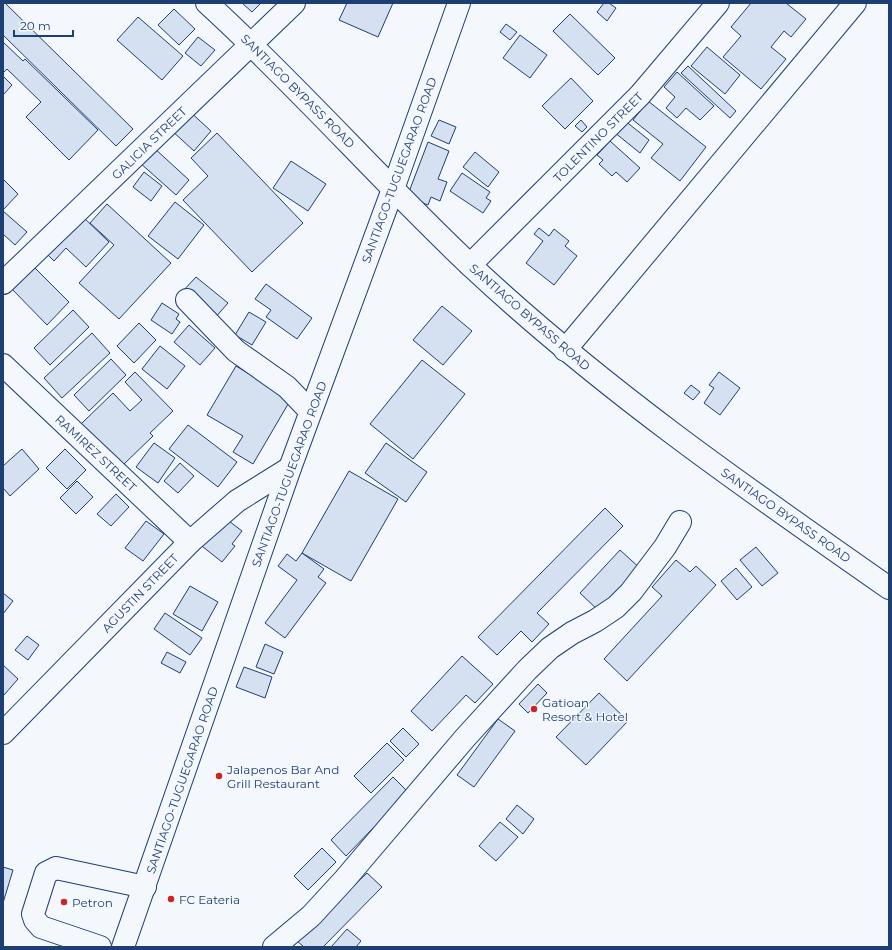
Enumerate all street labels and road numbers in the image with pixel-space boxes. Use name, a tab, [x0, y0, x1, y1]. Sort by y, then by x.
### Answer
street label: SANTIAGO BYPASS ROAD	[238, 31, 358, 151]
street label: SANTIAGO-TUGUEGARAO ROAD	[358, 75, 440, 265]
street label: TOLENTINO STREET	[550, 89, 646, 185]
street label: GALICIA STREET	[108, 103, 190, 183]
street label: SANTIAGO BYPASS ROAD	[467, 261, 593, 374]
street label: SANTIAGO-TUGUEGARAO ROAD	[248, 379, 330, 569]
street label: RAMIREZ STREET	[52, 411, 140, 495]
street label: SANTIAGO BYPASS ROAD	[718, 464, 854, 566]
street label: AGUSTIN STREET	[99, 550, 181, 636]
street label: SANTIAGO-TUGUEGARAO ROAD	[143, 684, 221, 875]

